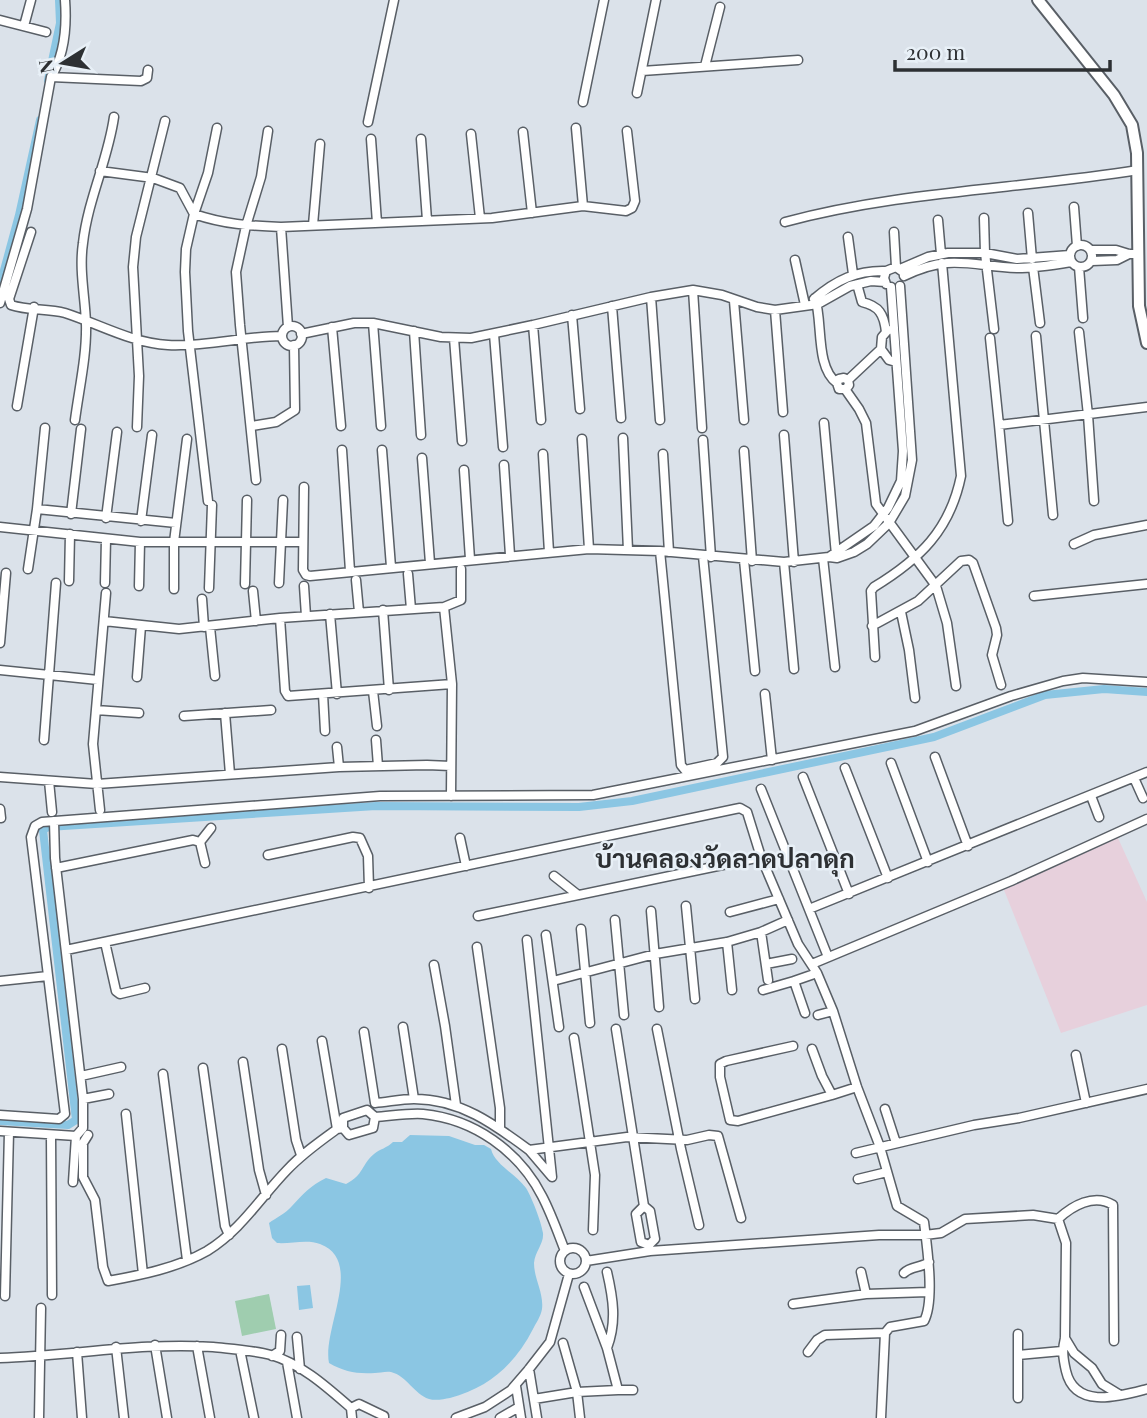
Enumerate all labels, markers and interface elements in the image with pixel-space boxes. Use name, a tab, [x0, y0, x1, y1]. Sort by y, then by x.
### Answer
north arrow	[28, 28, 98, 98]
scale bar	[895, 28, 1110, 72]
text: 200 m	[906, 37, 965, 65]
text: N	[31, 57, 59, 76]
district label: บ้านคลองวัดลาดปลาดุก	[595, 840, 855, 877]

